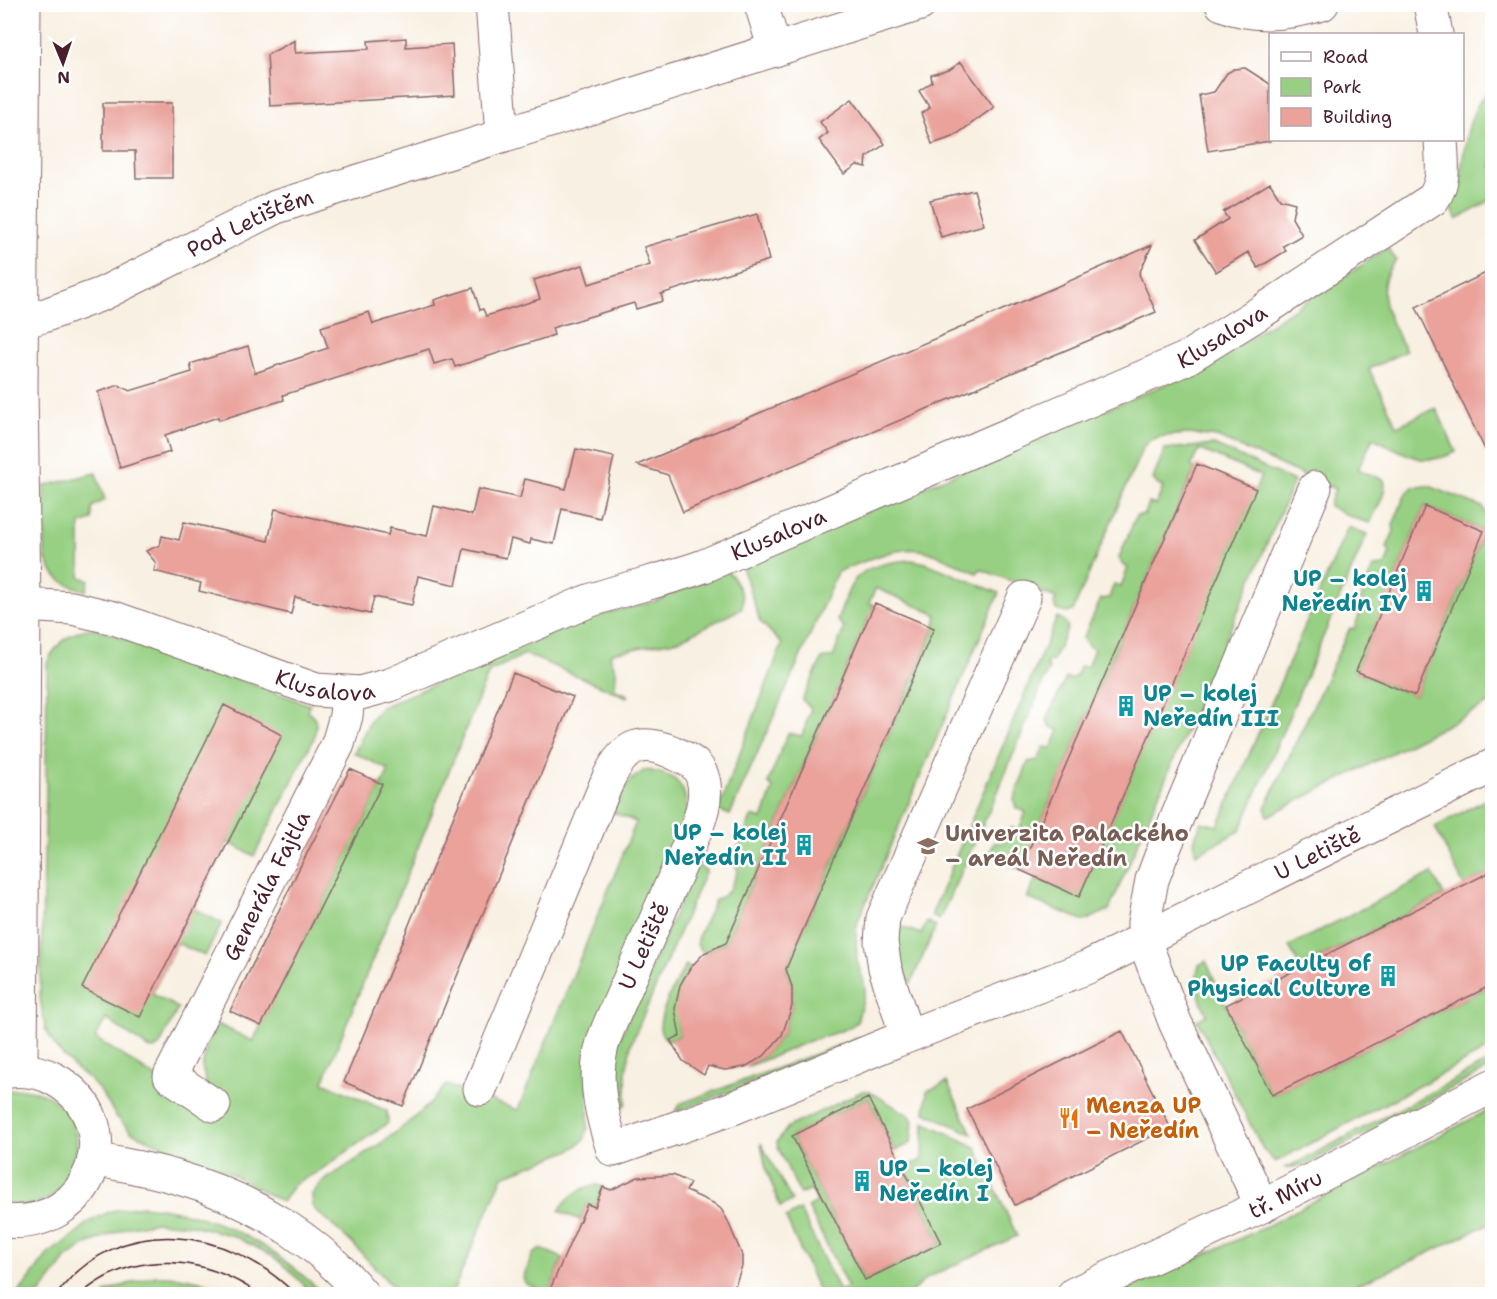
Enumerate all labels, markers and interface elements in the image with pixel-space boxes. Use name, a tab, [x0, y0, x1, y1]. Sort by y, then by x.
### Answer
north arrow	[33, 33, 93, 93]
legend	[1269, 33, 1464, 141]
text: Road	[1323, 45, 1368, 69]
text: N	[57, 67, 70, 88]
text: Park	[1323, 75, 1362, 99]
text: Building	[1323, 105, 1392, 129]
street label: Pod Letištěm	[182, 182, 317, 264]
street label: Klusalova	[1173, 297, 1273, 375]
street label: Klusalova	[726, 501, 831, 567]
place label: UP – kolej Neředín IV	[1281, 564, 1408, 618]
building icon: UP – kolej Neředín IV	[1412, 579, 1436, 603]
street label: Klusalova	[271, 662, 378, 708]
place label: UP – kolej Neředín III	[1143, 679, 1279, 733]
building icon: UP – kolej Neředín III	[1114, 694, 1138, 718]
street label: Generála Fajtla	[216, 805, 317, 966]
place label: UP – kolej Neředín II	[664, 818, 787, 872]
place label: Univerzita Palackého – areál Neředín	[945, 819, 1189, 873]
street label: U Letiště	[1269, 819, 1365, 887]
building icon: UP – kolej Neředín II	[792, 833, 816, 857]
school or university icon: Univerzita Palackého – areál Neředín	[916, 834, 940, 858]
street label: U Letiště	[612, 898, 676, 994]
place label: UP Faculty of Physical Culture	[1187, 949, 1371, 1003]
building icon: UP Faculty of Physical Culture	[1376, 964, 1400, 988]
place label: Menza UP – Neředín	[1086, 1091, 1201, 1145]
restaurant icon: Menza UP – Neředín	[1057, 1106, 1081, 1130]
place label: UP – kolej Neředín I	[879, 1154, 993, 1208]
street label: tř. Míru	[1244, 1163, 1327, 1225]
building icon: UP – kolej Neředín I	[850, 1169, 874, 1193]

